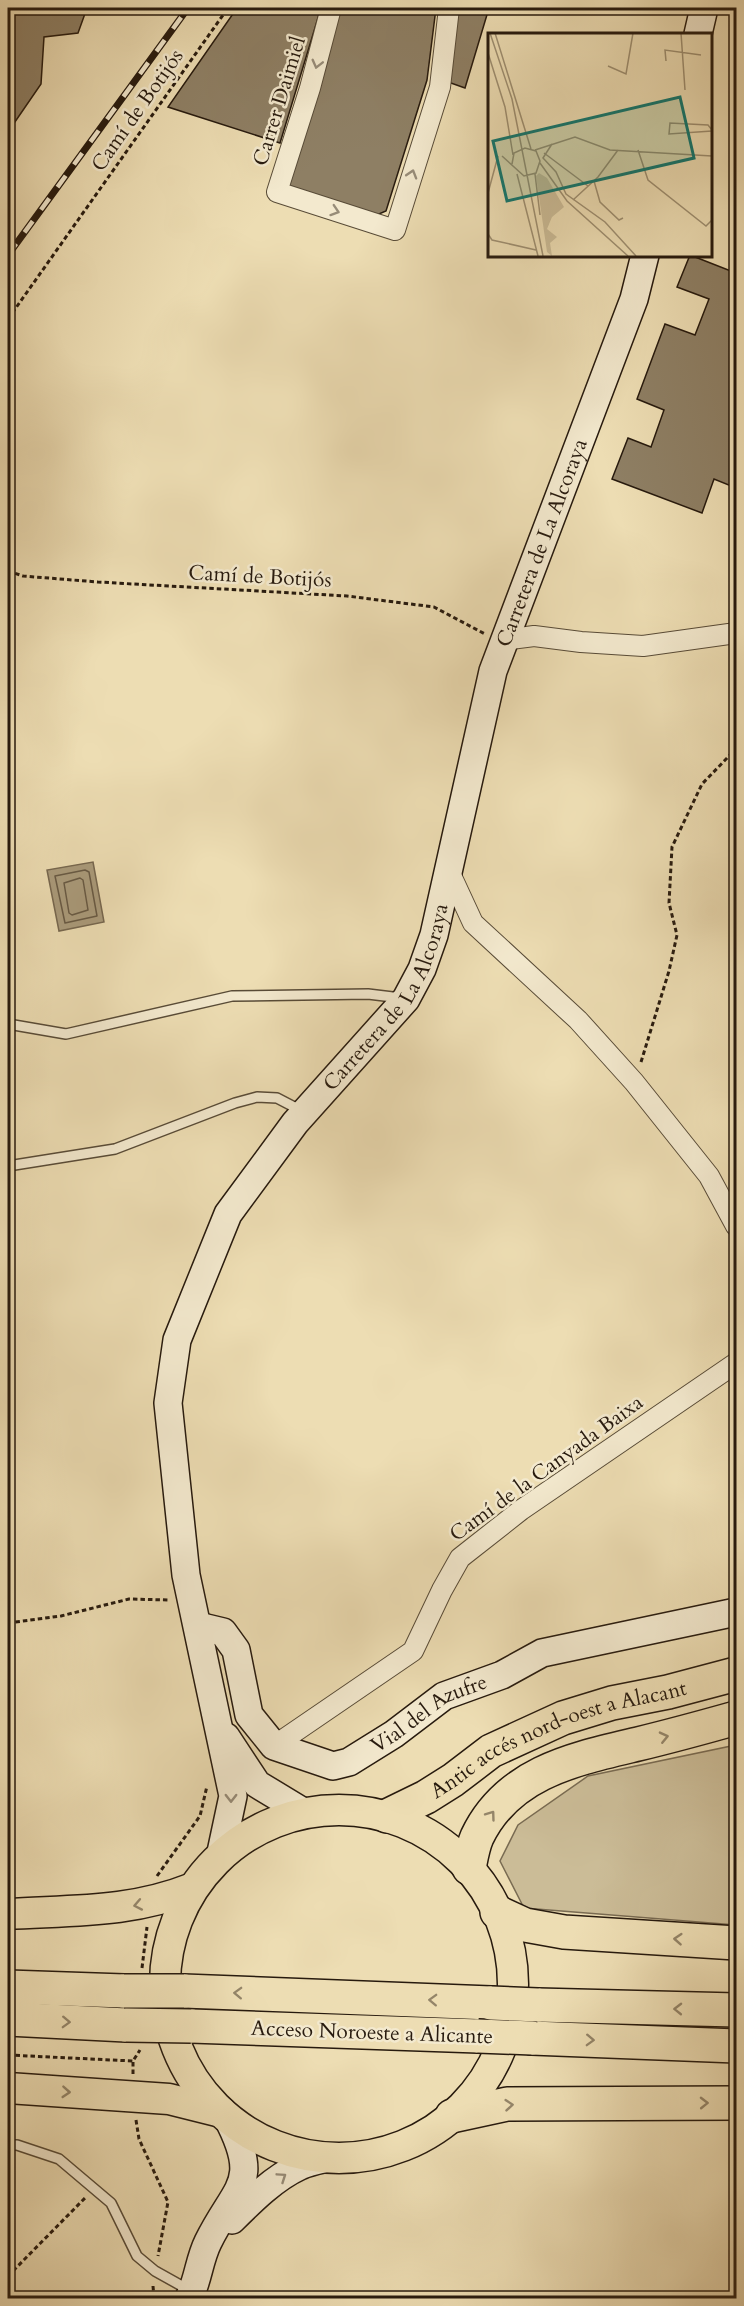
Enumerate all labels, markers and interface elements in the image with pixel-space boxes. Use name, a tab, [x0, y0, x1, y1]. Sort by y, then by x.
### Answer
street label: Carrer Daimiel	[246, 33, 313, 169]
inset map	[488, 33, 711, 256]
street label: Camí de Botijós	[84, 43, 190, 177]
one-way arrow	[311, 59, 324, 69]
one-way arrow	[405, 169, 417, 180]
one-way arrow	[329, 203, 340, 216]
street label: Carretera de La Alcoraya	[489, 435, 595, 651]
street label: Camí de Botijós	[188, 558, 332, 595]
street label: Carretera de La Alcoraya	[317, 901, 456, 1097]
street label: Camí de la Canyada Baixa	[444, 1388, 649, 1549]
street label: Vial del Azufre	[365, 1668, 491, 1760]
street label: Antic accés nord-oest a Alacant	[425, 1674, 690, 1806]
one-way arrow	[659, 1732, 669, 1745]
one-way arrow	[225, 1794, 237, 1803]
one-way arrow	[484, 1811, 495, 1822]
one-way arrow	[133, 1898, 143, 1911]
one-way arrow	[674, 1932, 683, 1945]
one-way arrow	[233, 1987, 242, 1999]
one-way arrow	[428, 1994, 437, 2007]
one-way arrow	[674, 2003, 683, 2015]
street label: Acceso Noroeste a Alicante	[251, 2014, 493, 2051]
one-way arrow	[61, 2015, 70, 2028]
one-way arrow	[586, 2034, 595, 2047]
one-way arrow	[61, 2085, 70, 2098]
one-way arrow	[699, 2097, 708, 2109]
one-way arrow	[504, 2099, 513, 2112]
one-way arrow	[276, 2173, 287, 2184]

